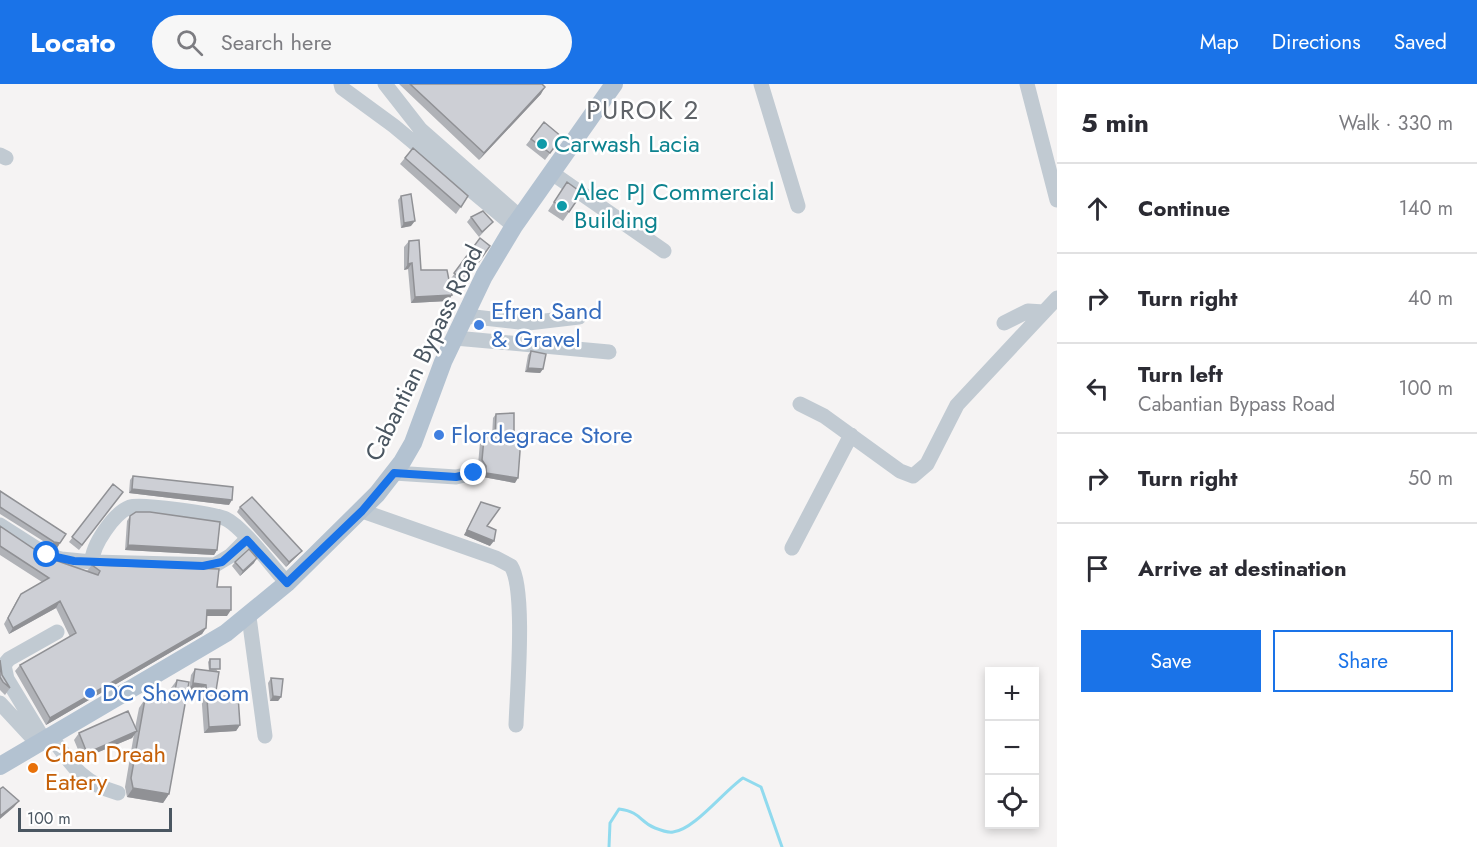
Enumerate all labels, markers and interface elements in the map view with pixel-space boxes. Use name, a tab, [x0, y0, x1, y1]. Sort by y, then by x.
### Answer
search box	[152, 15, 572, 69]
text: Locato	[30, 22, 116, 63]
icon: search	[173, 26, 206, 59]
text: Search here	[221, 26, 332, 58]
text: Map	[1200, 27, 1239, 57]
text: Directions	[1272, 27, 1361, 57]
text: Saved	[1394, 27, 1447, 57]
district label: PUROK 2	[586, 91, 700, 129]
text: 5 min	[1081, 104, 1149, 142]
text: Walk · 330 m	[1339, 109, 1453, 138]
place label: Carwash Lacia	[554, 126, 700, 161]
marker: Carwash Lacia	[535, 137, 549, 151]
place label: Alec PJ Commercial Building	[574, 174, 775, 237]
icon: ahead	[1081, 192, 1114, 225]
text: Continue	[1138, 192, 1230, 224]
text: 140 m	[1399, 194, 1453, 223]
marker: Alec PJ Commercial Building	[555, 199, 569, 213]
street label: Cabantian Bypass Road	[356, 239, 491, 467]
icon: right	[1081, 282, 1114, 315]
text: Turn right	[1138, 282, 1238, 314]
text: 40 m	[1408, 284, 1453, 313]
place label: Efren Sand & Gravel	[491, 293, 602, 356]
marker: Efren Sand & Gravel	[472, 318, 486, 332]
text: Turn left	[1138, 358, 1223, 390]
icon: left	[1081, 372, 1114, 405]
text: 100 m	[1398, 374, 1453, 403]
text: Cabantian Bypass Road	[1138, 390, 1335, 419]
place label: Flordegrace Store	[451, 417, 633, 452]
marker: Flordegrace Store	[432, 428, 446, 442]
route end	[460, 459, 486, 485]
icon: right	[1081, 462, 1114, 495]
text: Turn right	[1138, 462, 1238, 494]
text: 50 m	[1408, 464, 1453, 493]
route start	[33, 541, 59, 567]
icon: arrive	[1081, 552, 1114, 585]
text: Arrive at destination	[1138, 552, 1347, 584]
button: Save	[1081, 630, 1261, 692]
button: Share	[1273, 630, 1453, 692]
map controls	[985, 667, 1039, 829]
button: +	[985, 667, 1039, 721]
place label: DC Showroom	[102, 675, 250, 710]
marker: DC Showroom	[83, 686, 97, 700]
button: −	[985, 721, 1039, 775]
place label: Chan Dreah Eatery	[45, 736, 166, 799]
marker: Chan Dreah Eatery	[26, 761, 40, 775]
button: locate	[985, 775, 1039, 829]
scale bar	[18, 805, 172, 832]
text: 100 m	[27, 807, 71, 830]

